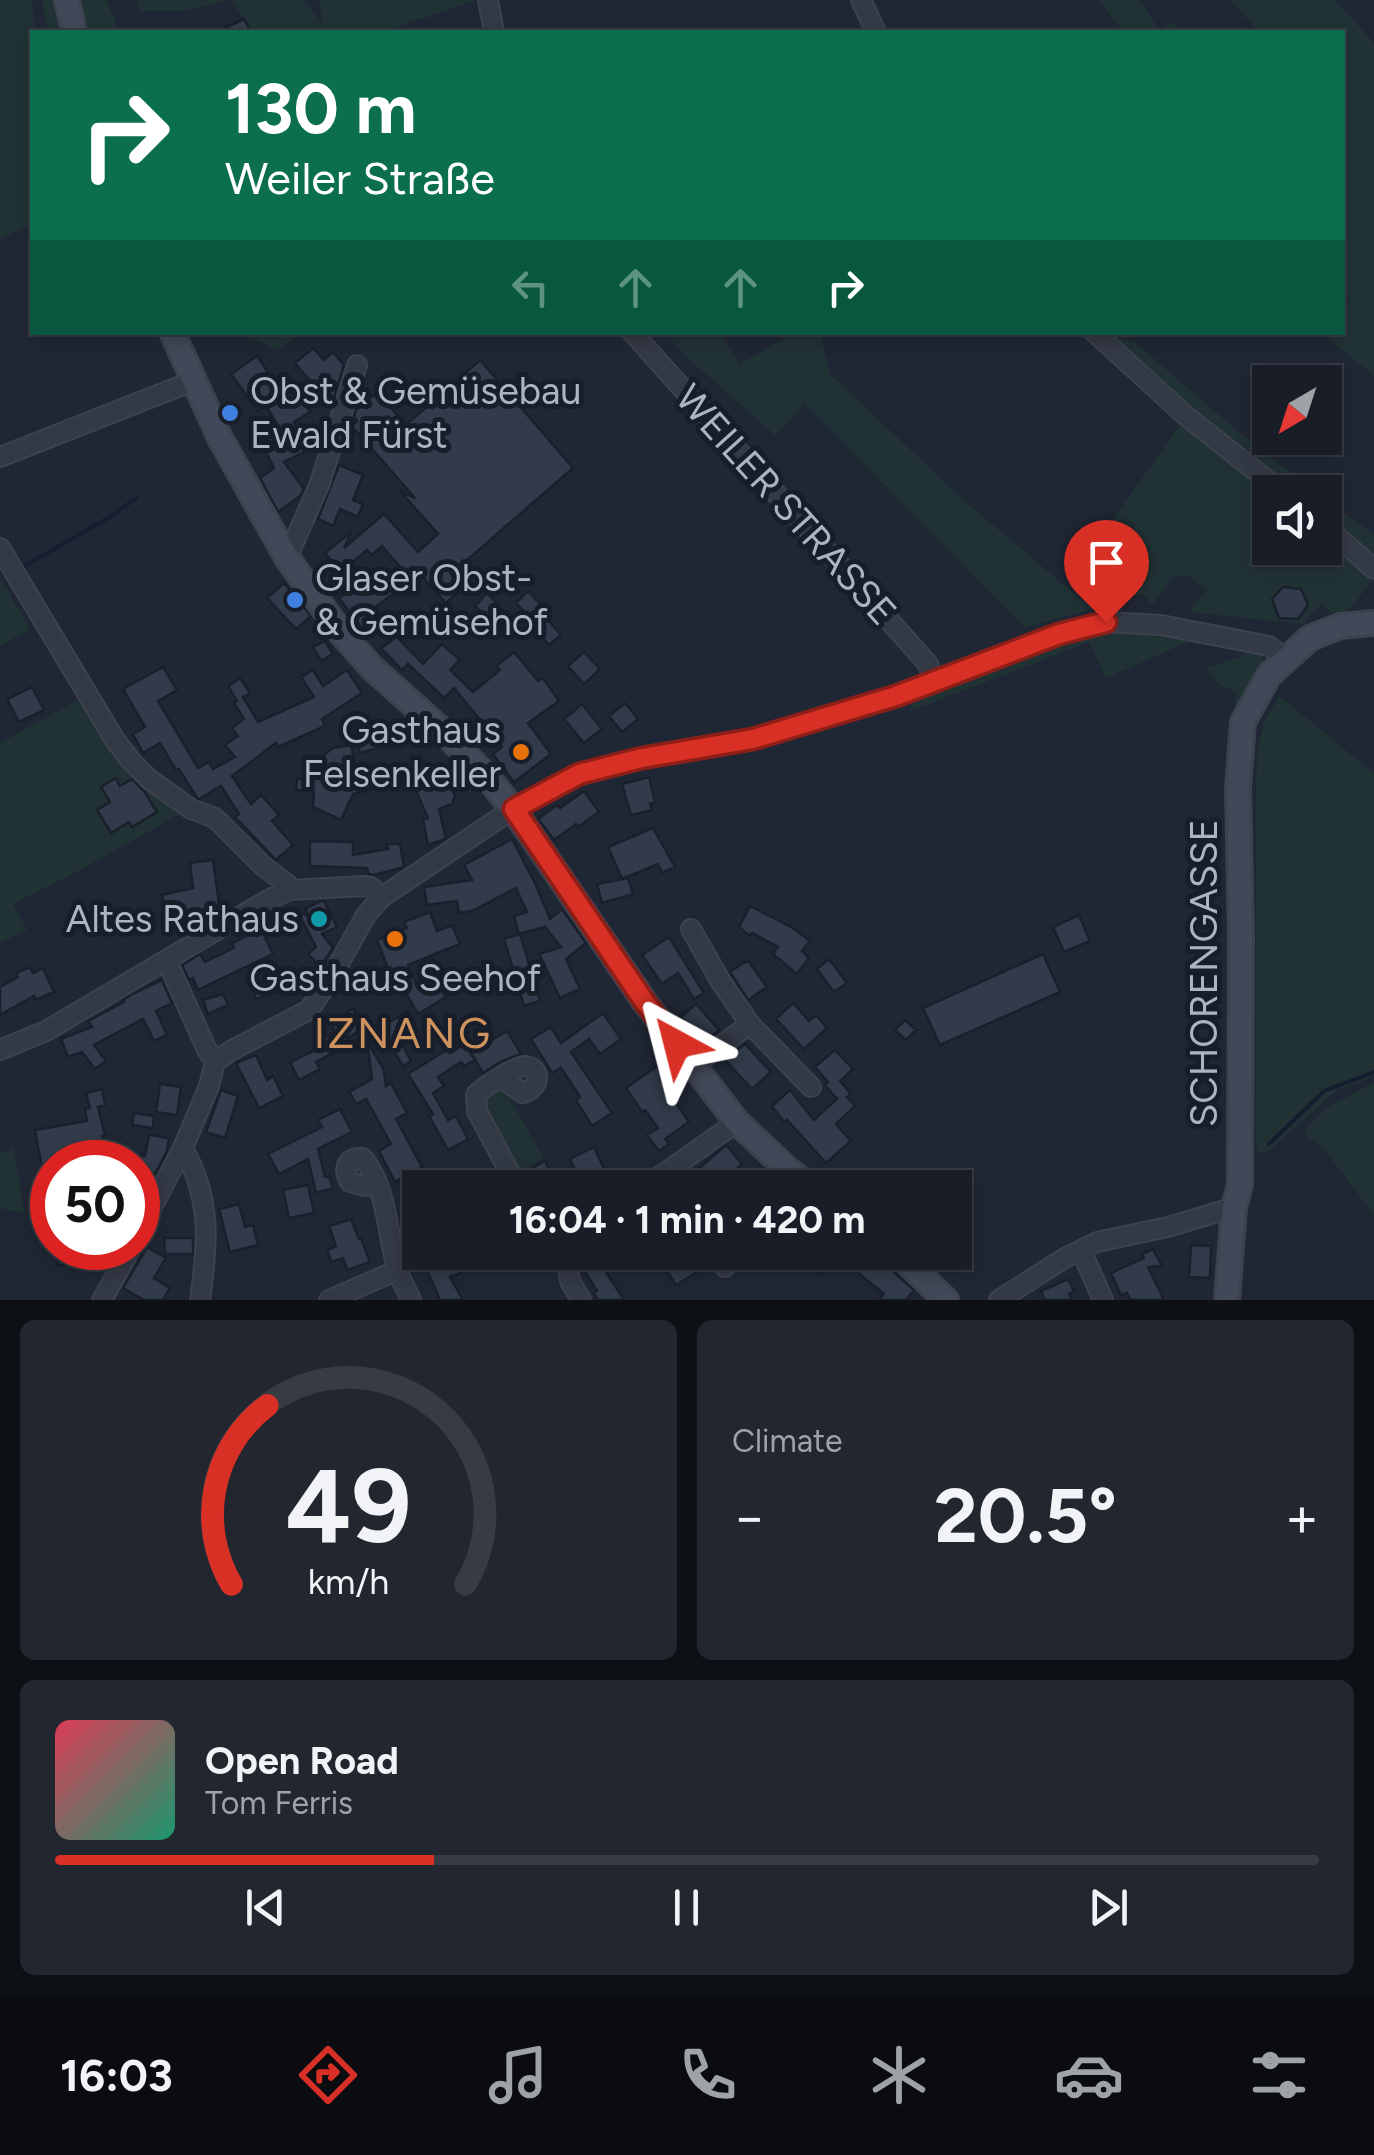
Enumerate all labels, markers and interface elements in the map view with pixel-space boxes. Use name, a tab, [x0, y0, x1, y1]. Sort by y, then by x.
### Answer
text: 130 m	[225, 66, 417, 151]
icon: right	[60, 70, 190, 200]
text: Weiler Straße	[225, 151, 495, 205]
icon: left	[503, 260, 558, 315]
icon: ahead	[608, 260, 663, 315]
icon: ahead	[713, 260, 768, 315]
icon: right	[818, 260, 873, 315]
north arrow	[1252, 365, 1342, 455]
map controls	[1252, 365, 1342, 565]
place label: Obst & Gemüsebau Ewald Fürst	[250, 368, 582, 458]
street label: WEILER STRASSE	[666, 375, 906, 635]
marker: Obst & Gemüsebau Ewald Fürst	[219, 402, 241, 424]
button: sound	[1252, 475, 1342, 565]
pin	[1064, 520, 1149, 623]
icon: arrive	[1079, 535, 1134, 590]
place label: Glaser Obst- & Gemüsehof	[315, 555, 548, 645]
marker: Glaser Obst- & Gemüsehof	[284, 589, 306, 611]
place label: Gasthaus Felsenkeller	[303, 707, 501, 797]
marker: Gasthaus Felsenkeller	[510, 741, 532, 763]
street label: SCHORENGASSE	[1181, 819, 1227, 1127]
place label: Altes Rathaus	[66, 896, 299, 942]
marker: Altes Rathaus	[308, 908, 330, 930]
marker: Gasthaus Seehof	[384, 928, 406, 950]
place label: Gasthaus Seehof	[249, 955, 541, 1001]
position arrow	[625, 992, 729, 1096]
district label: IZNANG	[314, 1008, 492, 1059]
speed limit sign: 50	[30, 1140, 160, 1270]
text: 16:04 · 1 min · 420 m	[509, 1197, 865, 1243]
text: Climate	[732, 1422, 843, 1460]
text: 49	[285, 1443, 412, 1568]
text: 20.5°	[934, 1471, 1117, 1561]
text: −	[732, 1484, 766, 1550]
text: +	[1285, 1484, 1319, 1550]
text: km/h	[308, 1560, 389, 1603]
text: Open Road	[205, 1738, 399, 1784]
text: Tom Ferris	[205, 1784, 353, 1822]
icon: previous	[238, 1880, 293, 1935]
icon: pause	[659, 1880, 714, 1935]
icon: next	[1081, 1880, 1136, 1935]
icon: directions	[293, 2040, 363, 2110]
icon: music	[483, 2040, 553, 2110]
icon: phone	[673, 2040, 743, 2110]
icon: climate	[864, 2040, 934, 2110]
icon: car	[1054, 2040, 1124, 2110]
icon: filters	[1244, 2040, 1314, 2110]
text: 16:03	[60, 2048, 173, 2102]

